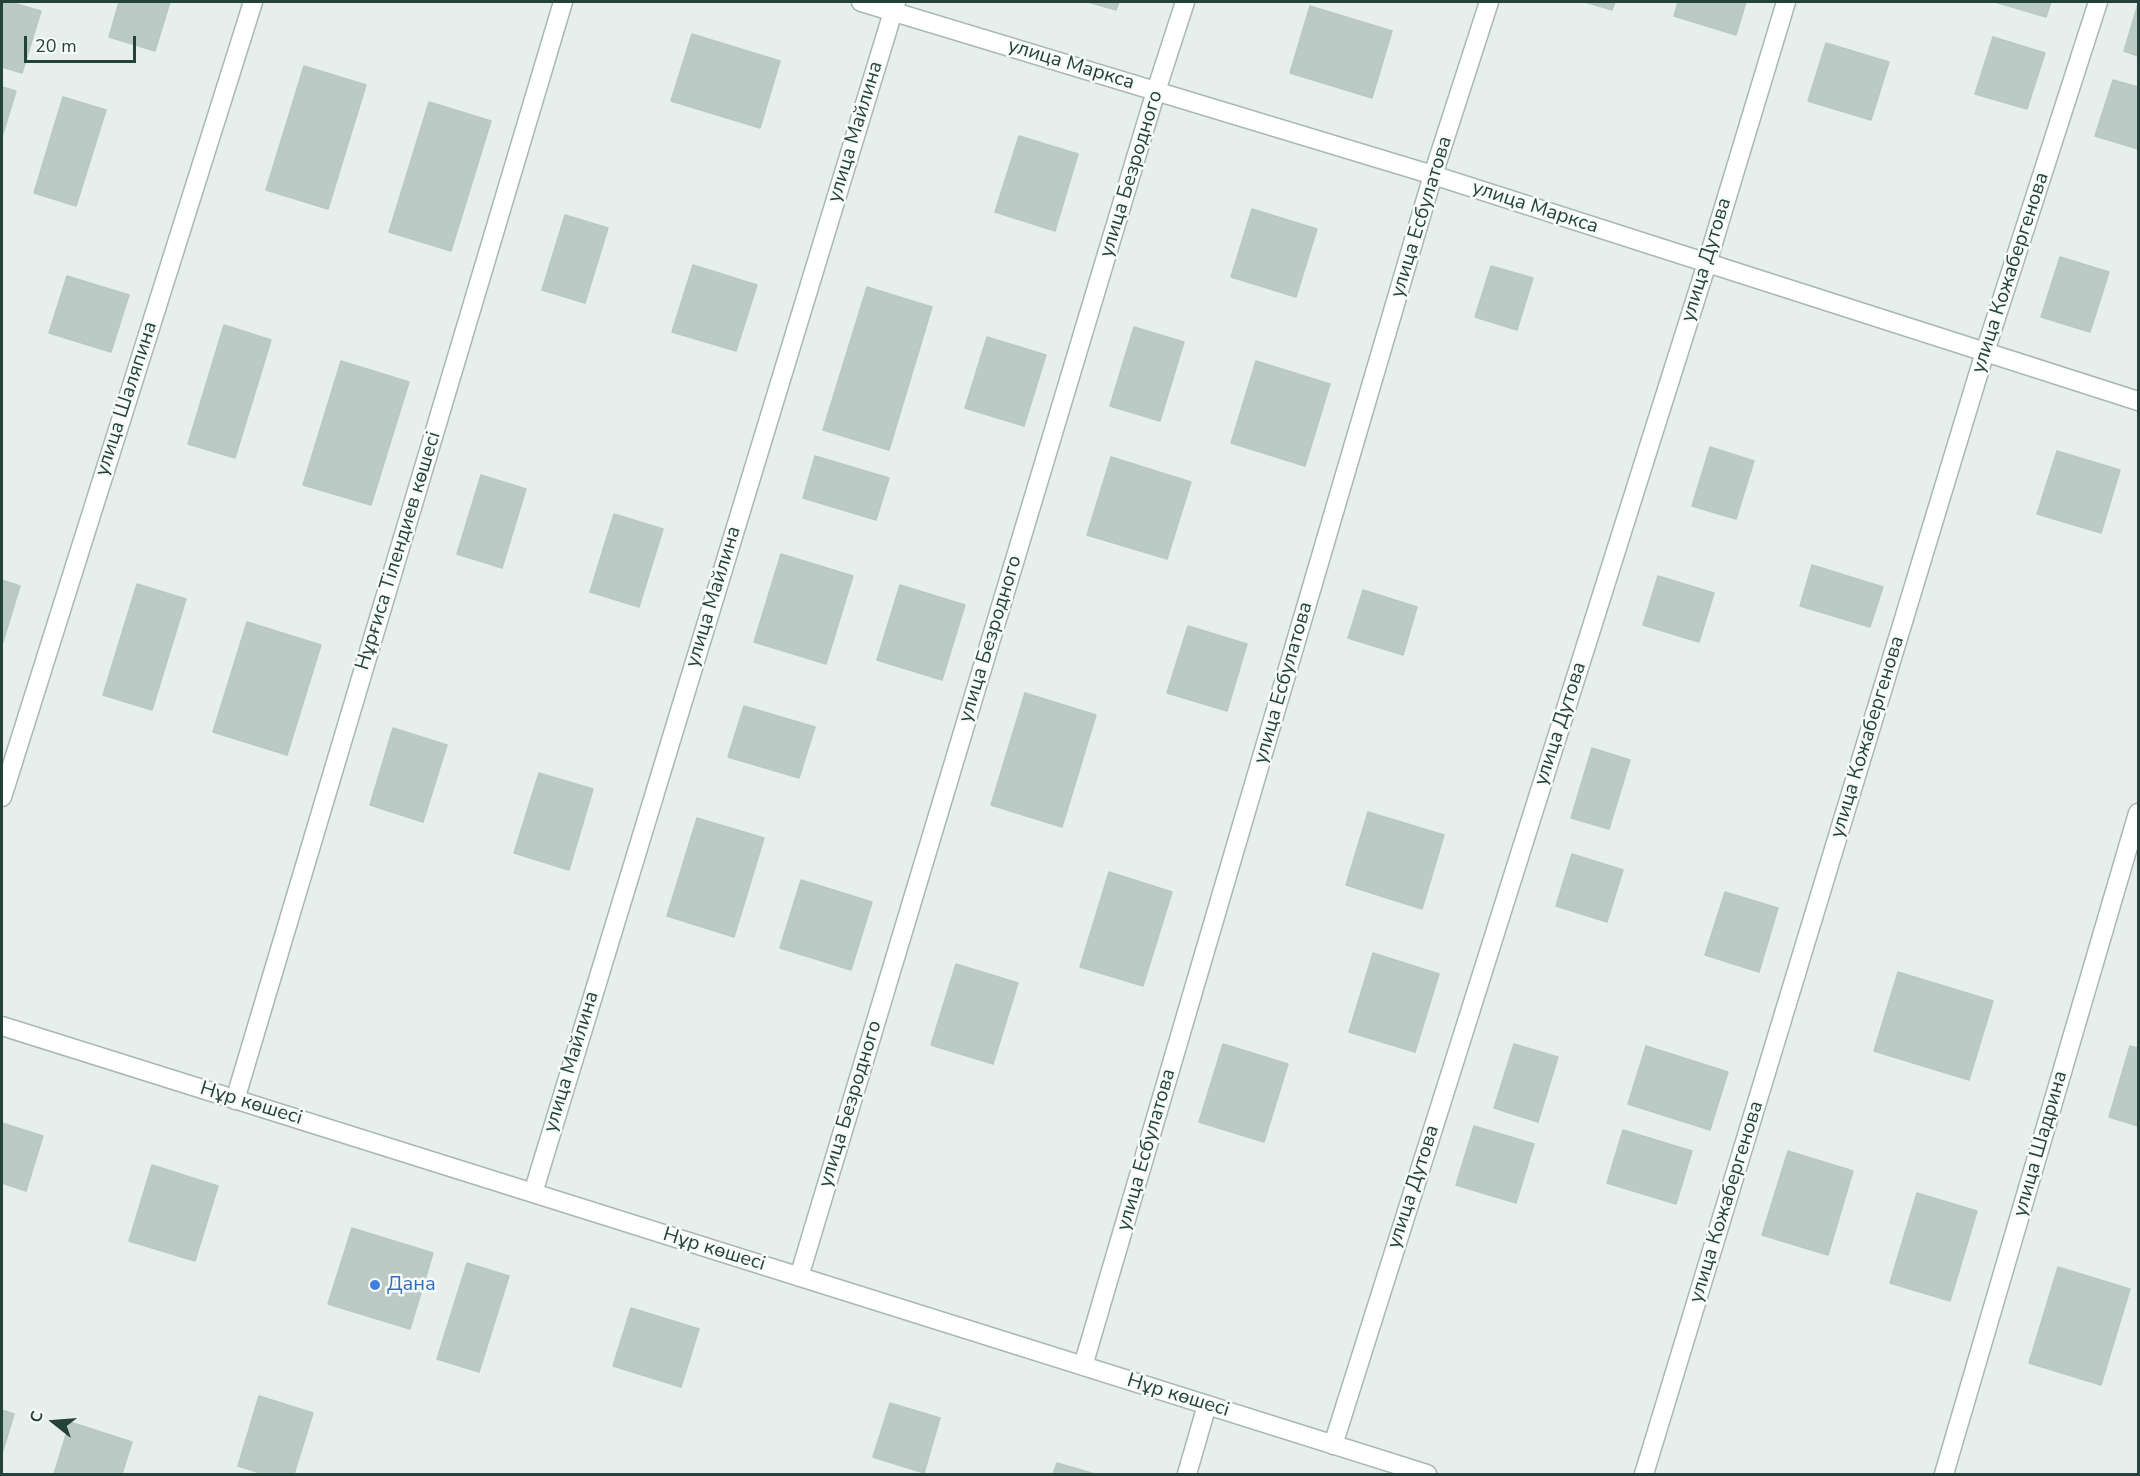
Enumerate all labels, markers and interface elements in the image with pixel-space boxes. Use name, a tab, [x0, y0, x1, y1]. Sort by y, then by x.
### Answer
scale bar	[27, 24, 140, 62]
text: 20 m	[35, 34, 77, 58]
street label: улица Маркса	[1005, 34, 1137, 96]
street label: улица Майлина	[823, 59, 889, 205]
street label: улица Безродного	[1095, 88, 1169, 260]
street label: улица Есбулатова	[1386, 134, 1458, 300]
street label: улица Кожабергенова	[1967, 170, 2055, 376]
street label: улица Маркса	[1469, 176, 1601, 240]
street label: улица Дутова	[1677, 195, 1737, 325]
street label: улица Шаляпина	[91, 319, 163, 479]
street label: Нұрғиса Тілендиев көшесі	[351, 429, 447, 673]
street label: улица Майлина	[681, 524, 747, 670]
street label: улица Безродного	[954, 553, 1028, 725]
street label: улица Есбулатова	[1249, 599, 1319, 767]
street label: улица Кожабергенова	[1826, 633, 1910, 841]
street label: улица Дутова	[1530, 659, 1592, 789]
street label: улица Майлина	[539, 989, 605, 1135]
street label: улица Безродного	[814, 1018, 888, 1190]
street label: улица Есбулатова	[1112, 1066, 1182, 1234]
street label: улица Шадрина	[2009, 1068, 2073, 1220]
street label: Нұр көшесі	[197, 1077, 305, 1131]
street label: улица Кожабергенова	[1685, 1098, 1769, 1306]
street label: улица Дутова	[1383, 1122, 1445, 1252]
street label: Нұр көшесі	[660, 1223, 768, 1277]
place label: Дана	[387, 1273, 436, 1297]
marker: Дана	[368, 1278, 382, 1292]
street label: Нұр көшесі	[1124, 1369, 1232, 1423]
north arrow	[24, 1392, 84, 1452]
text: С	[25, 1408, 49, 1425]

